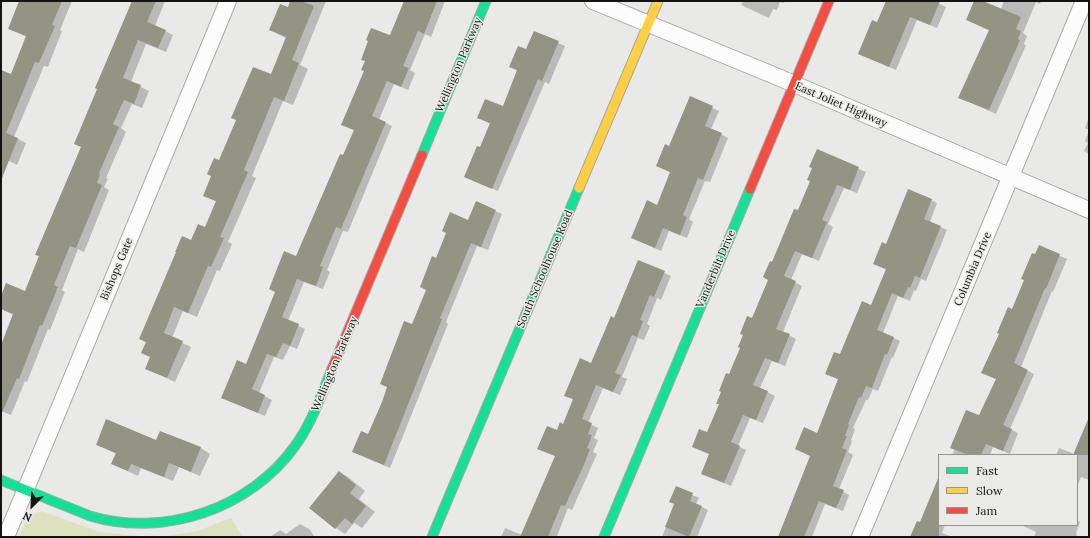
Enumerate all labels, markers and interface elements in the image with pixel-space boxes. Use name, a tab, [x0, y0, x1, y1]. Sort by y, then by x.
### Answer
street label: Wellington Parkway	[433, 16, 485, 114]
street label: East Joliet Highway	[793, 80, 889, 130]
street label: South Schoolhouse Road	[514, 208, 576, 330]
street label: Vanderbilt Drive	[694, 228, 738, 310]
street label: Columbia Drive	[951, 230, 995, 308]
street label: Bishops Gate	[98, 236, 136, 302]
street label: Wellington Parkway	[309, 315, 361, 413]
legend	[938, 454, 1078, 526]
text: Fast	[976, 463, 999, 478]
text: Slow	[976, 483, 1003, 498]
north arrow	[12, 486, 52, 526]
text: Jam	[976, 503, 997, 518]
text: N	[20, 509, 34, 525]

